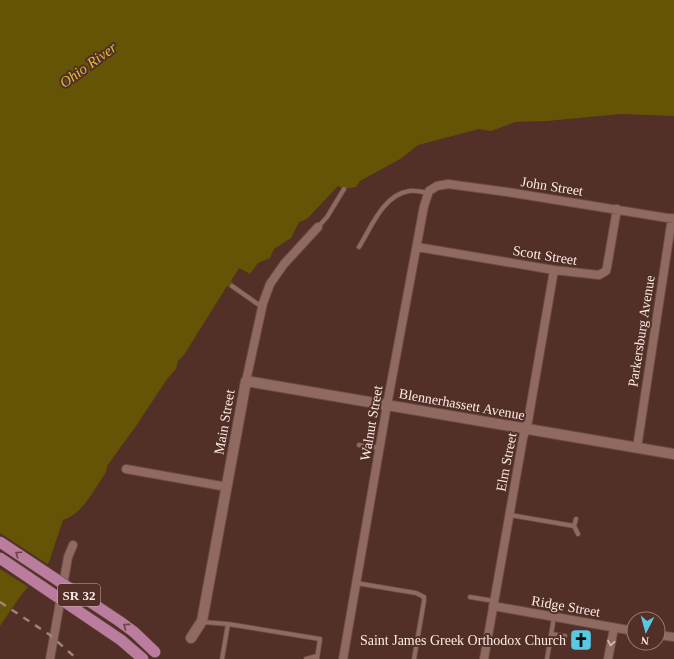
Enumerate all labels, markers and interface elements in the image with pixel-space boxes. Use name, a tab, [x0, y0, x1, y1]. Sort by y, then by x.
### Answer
water label: Ohio River	[57, 39, 120, 91]
street label: John Street	[520, 174, 584, 199]
street label: Scott Street	[512, 243, 578, 268]
street label: Parkersburg Avenue	[625, 274, 658, 388]
street label: Walnut Street	[357, 384, 386, 462]
street label: Blennerhassett Avenue	[398, 386, 526, 423]
street label: Main Street	[211, 388, 238, 456]
street label: Elm Street	[493, 431, 520, 493]
one-way arrow	[15, 551, 22, 559]
road number: SR 32	[58, 584, 100, 606]
street label: Ridge Street	[530, 593, 602, 620]
north arrow	[626, 611, 666, 651]
one-way arrow	[124, 624, 131, 631]
church icon: Saint James Greek Orthodox Church	[568, 627, 594, 653]
place label: Saint James Greek Orthodox Church	[360, 633, 566, 648]
text: N	[640, 635, 650, 647]
one-way arrow	[607, 640, 616, 646]

